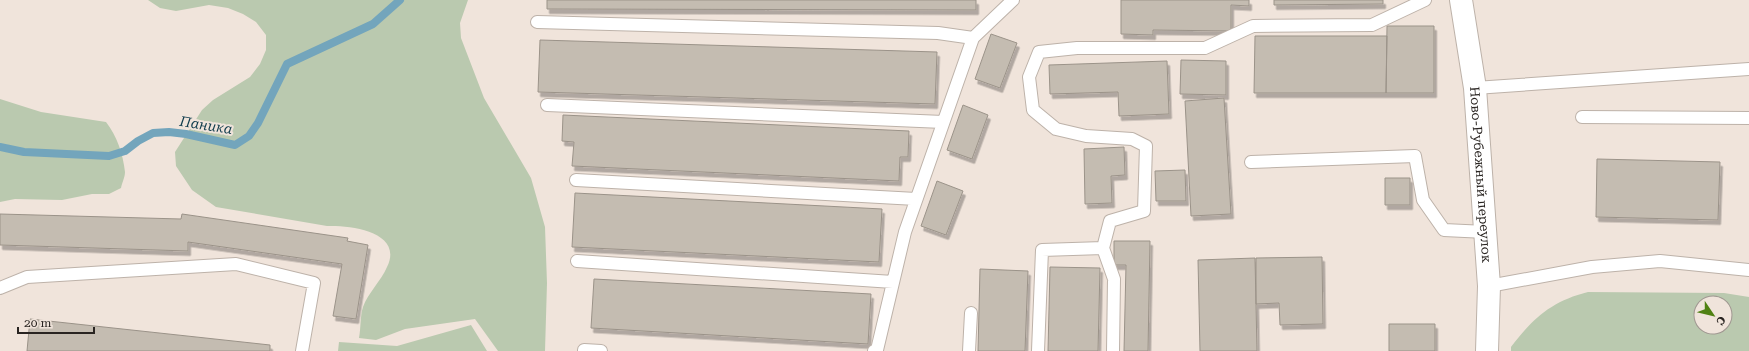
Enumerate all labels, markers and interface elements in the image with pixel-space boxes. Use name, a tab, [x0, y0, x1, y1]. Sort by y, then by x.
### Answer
street label: Ново-Рубежный переулок	[1467, 86, 1494, 264]
water label: Паника	[177, 113, 234, 137]
north arrow	[1693, 295, 1733, 335]
scale bar	[18, 309, 94, 335]
text: С	[1713, 314, 1728, 328]
text: 20 m	[24, 316, 51, 330]

